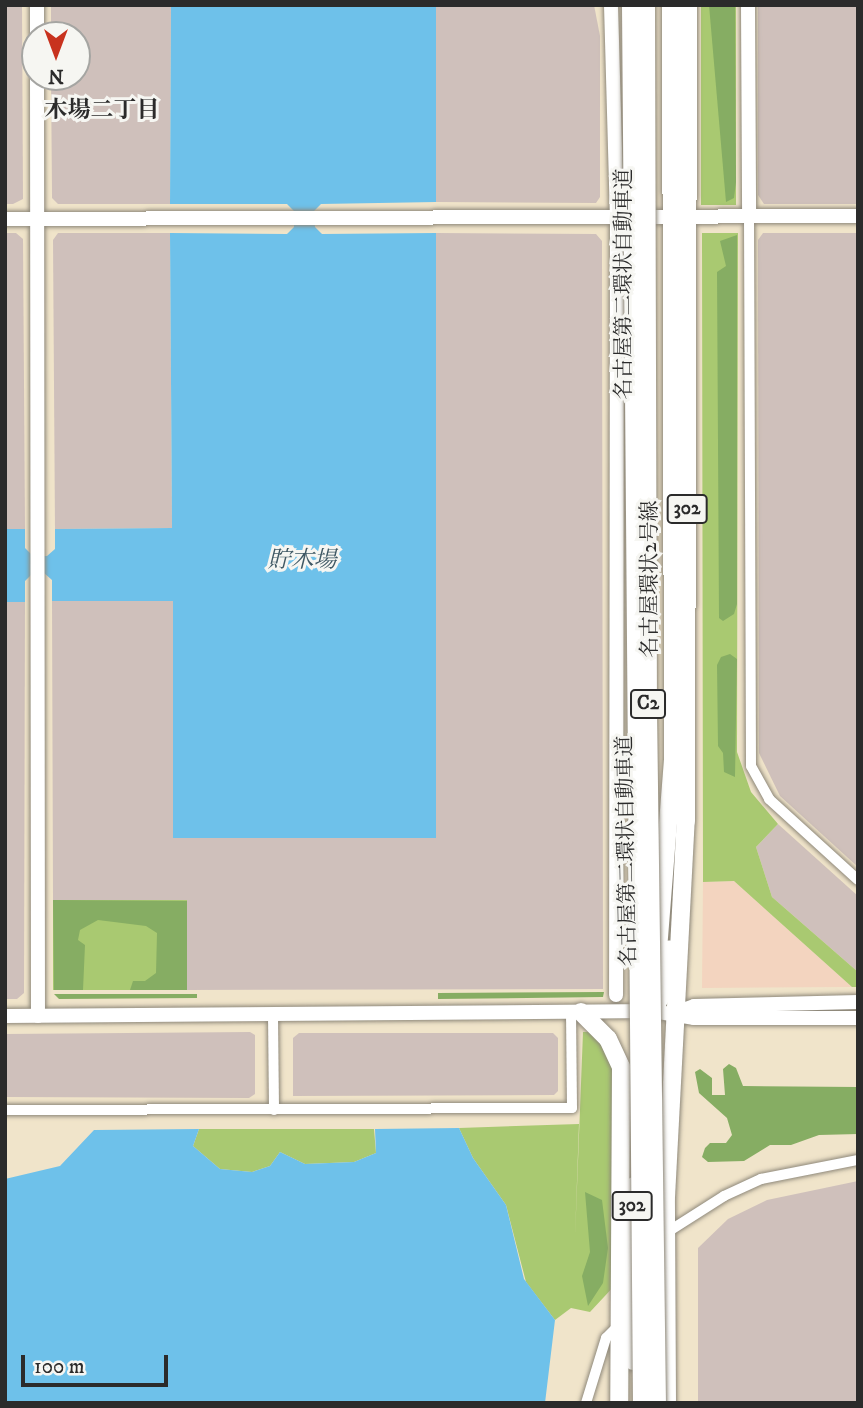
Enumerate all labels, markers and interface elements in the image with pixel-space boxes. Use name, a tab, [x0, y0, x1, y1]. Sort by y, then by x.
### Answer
north arrow	[21, 21, 91, 91]
text: N	[48, 64, 64, 87]
district label: 木場二丁目	[45, 97, 159, 125]
street label: 名古屋第二環状自動車道	[611, 169, 637, 399]
road number: 302	[666, 494, 708, 524]
street label: 名古屋環状2号線	[637, 500, 663, 658]
water label: 貯木場	[268, 547, 336, 575]
road number: C2	[629, 688, 667, 720]
street label: 名古屋第二環状自動車道	[612, 735, 642, 967]
road number: 302	[611, 1190, 653, 1222]
scale bar	[24, 1342, 172, 1386]
text: 100 m	[34, 1354, 85, 1380]

